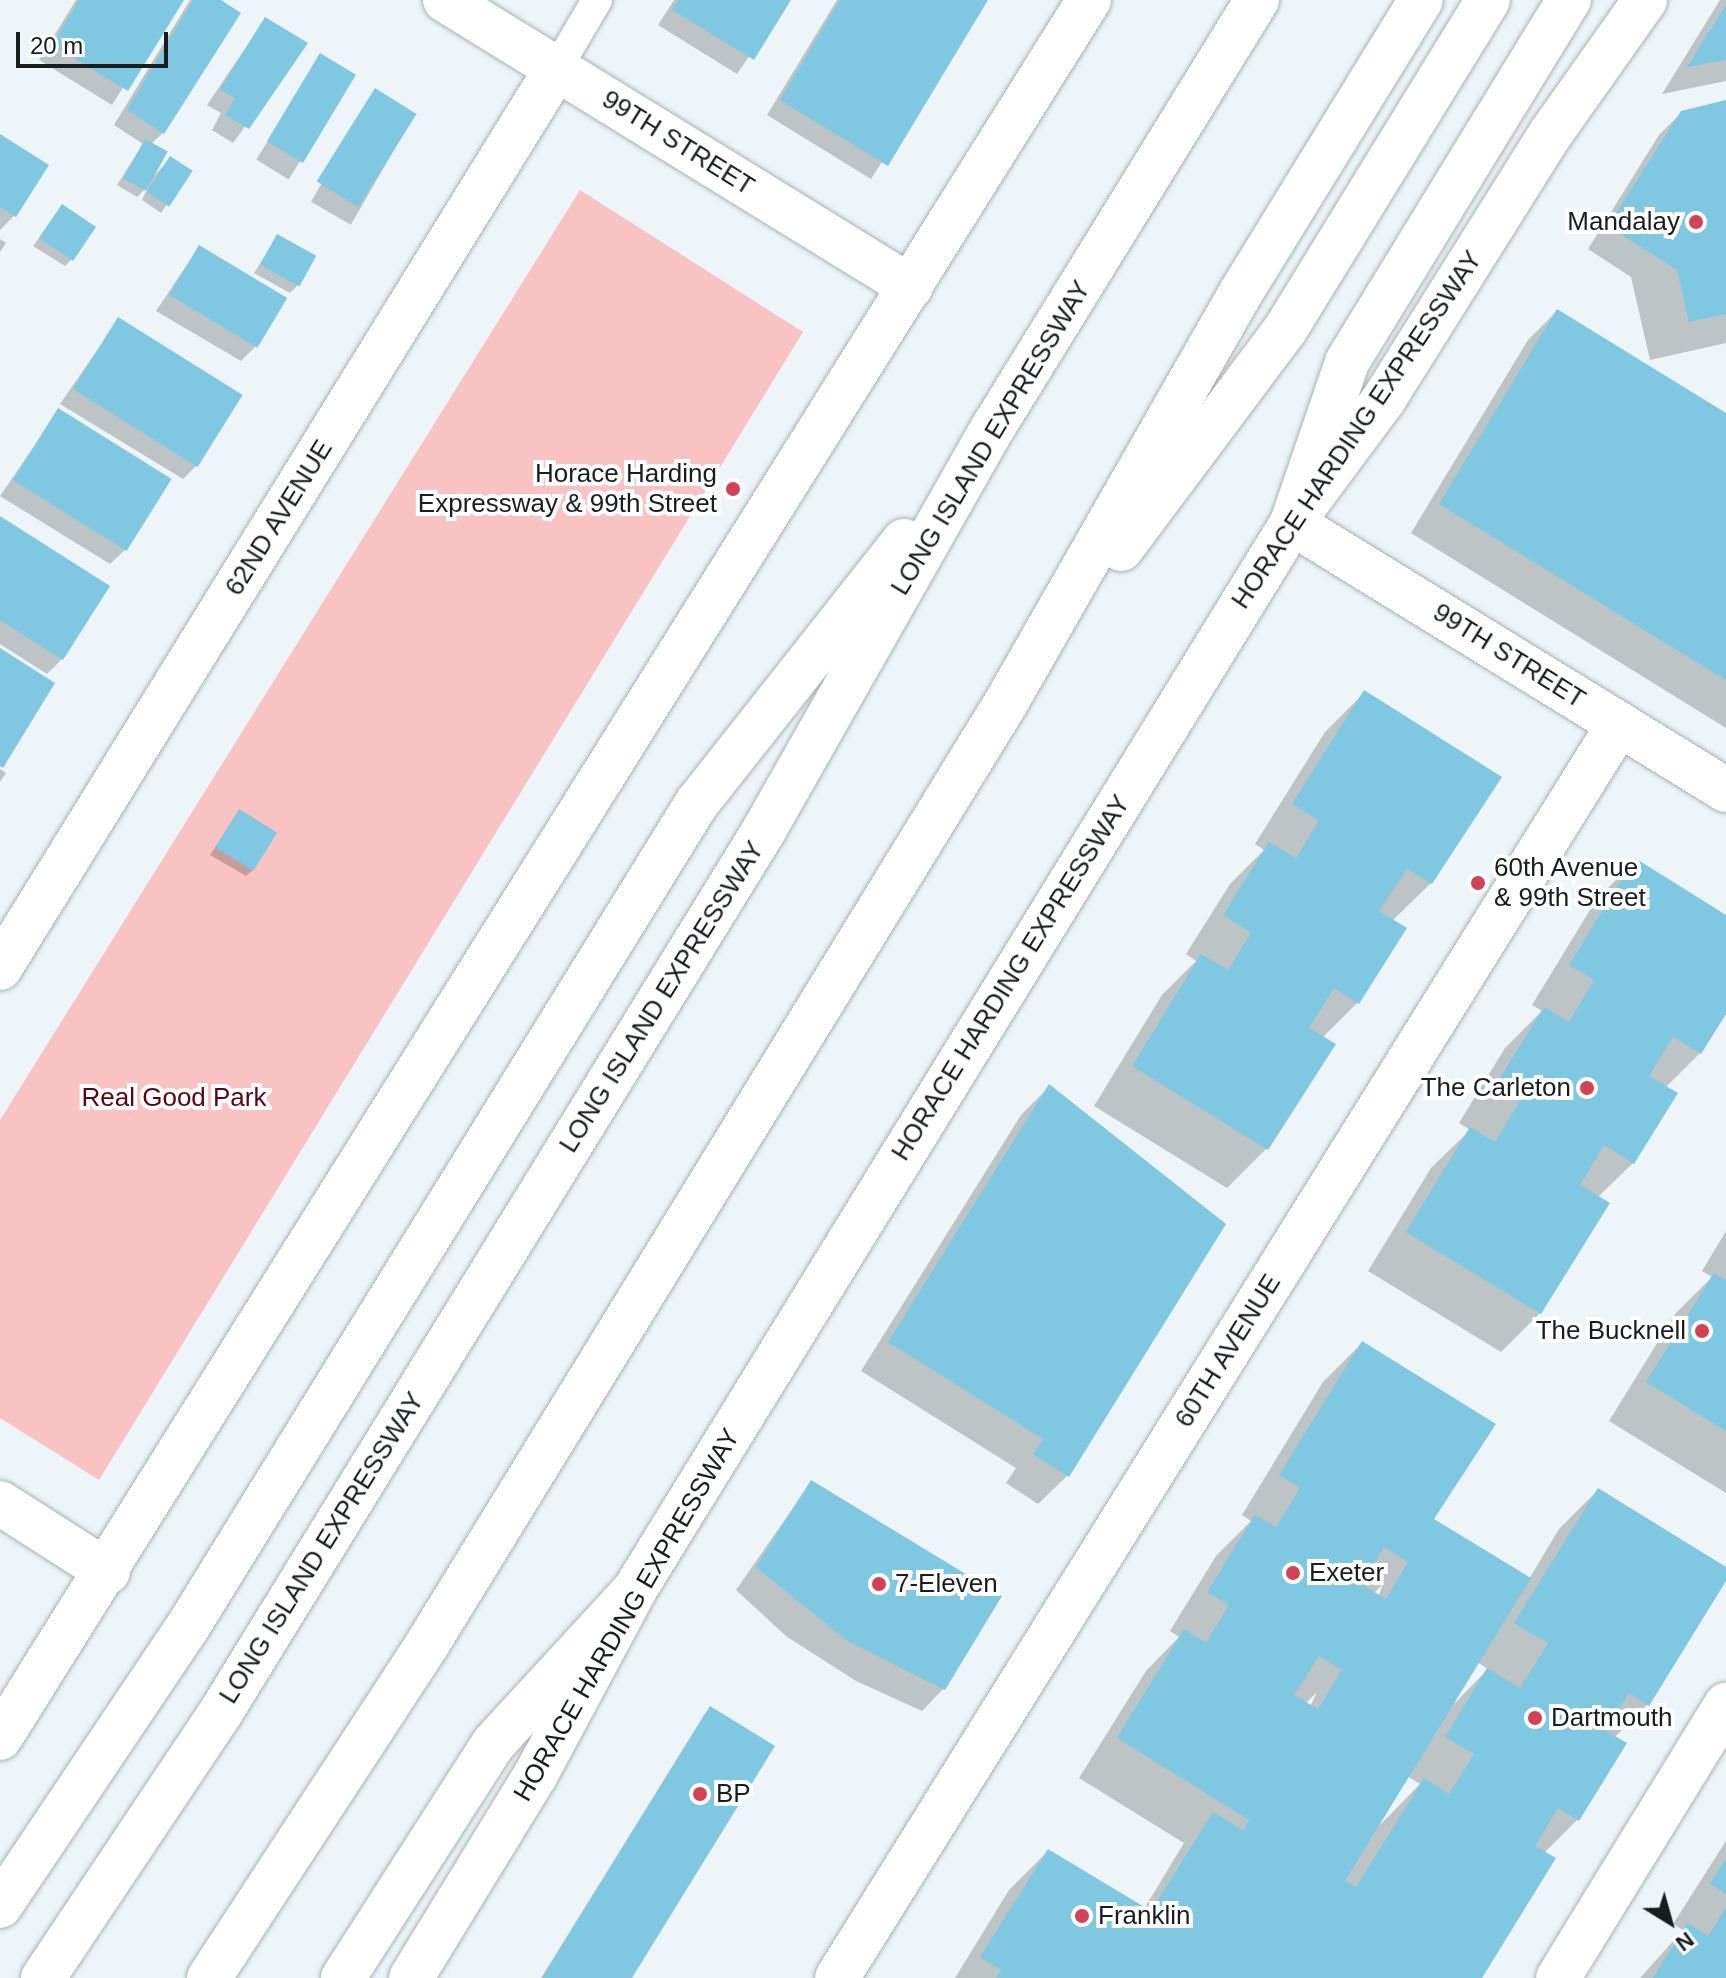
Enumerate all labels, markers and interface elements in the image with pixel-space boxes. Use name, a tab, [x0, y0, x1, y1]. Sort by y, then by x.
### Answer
scale bar	[20, 16, 172, 66]
text: 20 m	[30, 32, 83, 59]
street label: 99TH STREET	[596, 84, 760, 202]
place label: Mandalay	[1567, 206, 1680, 238]
marker: Mandalay	[1687, 213, 1705, 231]
street label: HORACE HARDING EXPRESSWAY	[1225, 245, 1489, 615]
street label: LONG ISLAND EXPRESSWAY	[885, 275, 1097, 601]
street label: 62ND AVENUE	[218, 434, 340, 602]
place label: Horace Harding Expressway & 99th Street	[418, 458, 717, 520]
marker: Horace Harding Expressway & 99th Street	[724, 480, 742, 498]
street label: 99TH STREET	[1427, 597, 1591, 715]
street label: HORACE HARDING EXPRESSWAY	[885, 790, 1137, 1166]
street label: LONG ISLAND EXPRESSWAY	[553, 836, 771, 1158]
place label: 60th Avenue & 99th Street	[1494, 852, 1646, 914]
marker: 60th Avenue & 99th Street	[1469, 874, 1487, 892]
place label: The Carleton	[1421, 1072, 1571, 1104]
marker: The Carleton	[1578, 1079, 1596, 1097]
park label: Real Good Park	[82, 1082, 266, 1114]
street label: 60TH AVENUE	[1168, 1268, 1288, 1434]
place label: The Bucknell	[1536, 1315, 1686, 1347]
marker: The Bucknell	[1693, 1322, 1711, 1340]
street label: LONG ISLAND EXPRESSWAY	[213, 1387, 431, 1709]
street label: HORACE HARDING EXPRESSWAY	[507, 1423, 747, 1807]
place label: Exeter	[1309, 1557, 1384, 1589]
marker: Exeter	[1284, 1564, 1302, 1582]
place label: 7-Eleven	[895, 1568, 998, 1600]
marker: 7-Eleven	[870, 1575, 888, 1593]
place label: Dartmouth	[1551, 1702, 1672, 1734]
marker: Dartmouth	[1526, 1709, 1544, 1727]
place label: BP	[716, 1778, 751, 1810]
marker: BP	[691, 1785, 709, 1803]
north arrow	[1630, 1882, 1710, 1962]
place label: Franklin	[1098, 1900, 1190, 1932]
marker: Franklin	[1073, 1907, 1091, 1925]
text: N	[1671, 1927, 1699, 1956]

